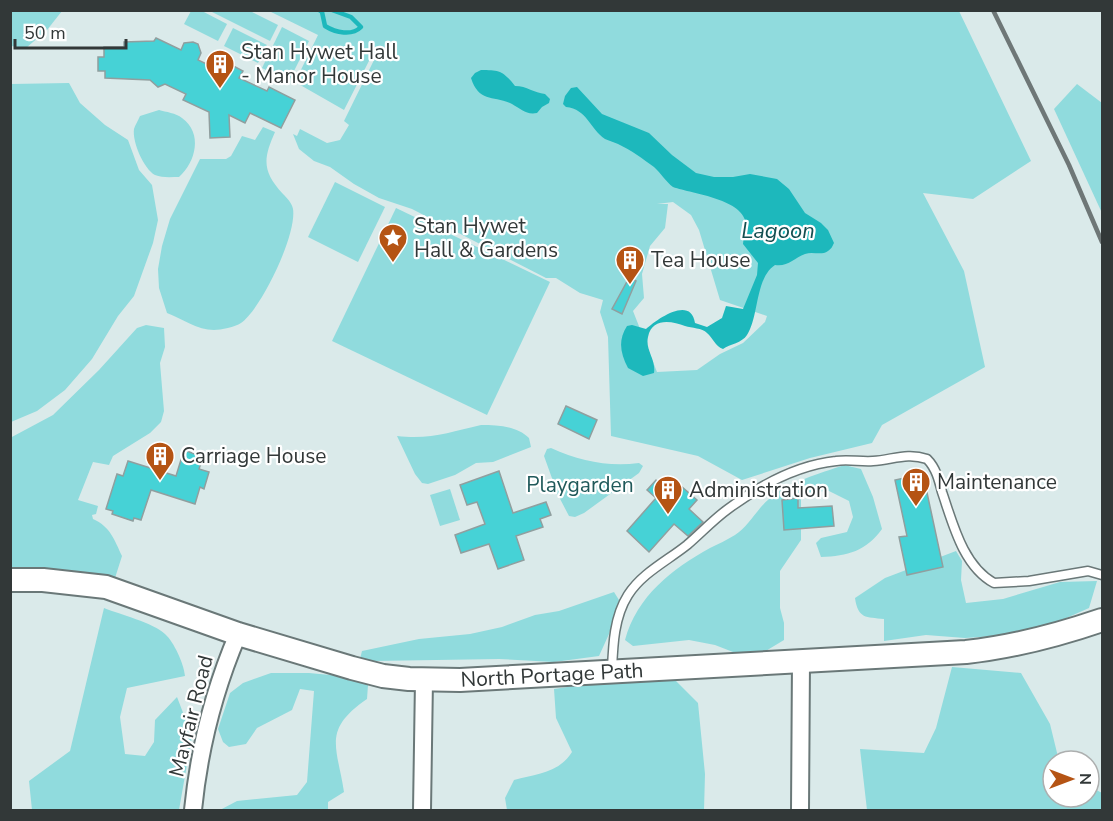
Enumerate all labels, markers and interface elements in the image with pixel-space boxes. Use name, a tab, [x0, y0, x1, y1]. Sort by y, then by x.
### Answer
scale bar	[15, 12, 126, 50]
text: 50 m	[24, 21, 66, 45]
place label: Stan Hywet Hall - Manor House	[241, 38, 399, 90]
building icon: Stan Hywet Hall - Manor House	[204, 48, 236, 90]
place label: Stan Hywet Hall & Gardens	[414, 212, 558, 264]
water label: Lagoon	[741, 216, 815, 246]
place icon: Stan Hywet Hall & Gardens	[377, 222, 409, 264]
building icon: Tea House	[614, 244, 646, 286]
place label: Tea House	[651, 246, 750, 274]
building icon: Carriage House	[144, 440, 176, 482]
place label: Carriage House	[181, 442, 327, 470]
building icon: Maintenance	[900, 466, 932, 508]
place label: Maintenance	[937, 468, 1057, 496]
park label: Playgarden	[526, 471, 634, 499]
building icon: Administration	[652, 474, 684, 516]
place label: Administration	[689, 476, 828, 504]
street label: Mayfair Road	[162, 652, 220, 780]
street label: North Portage Path	[460, 656, 644, 694]
north arrow	[1041, 749, 1101, 809]
text: N	[1074, 773, 1096, 785]

